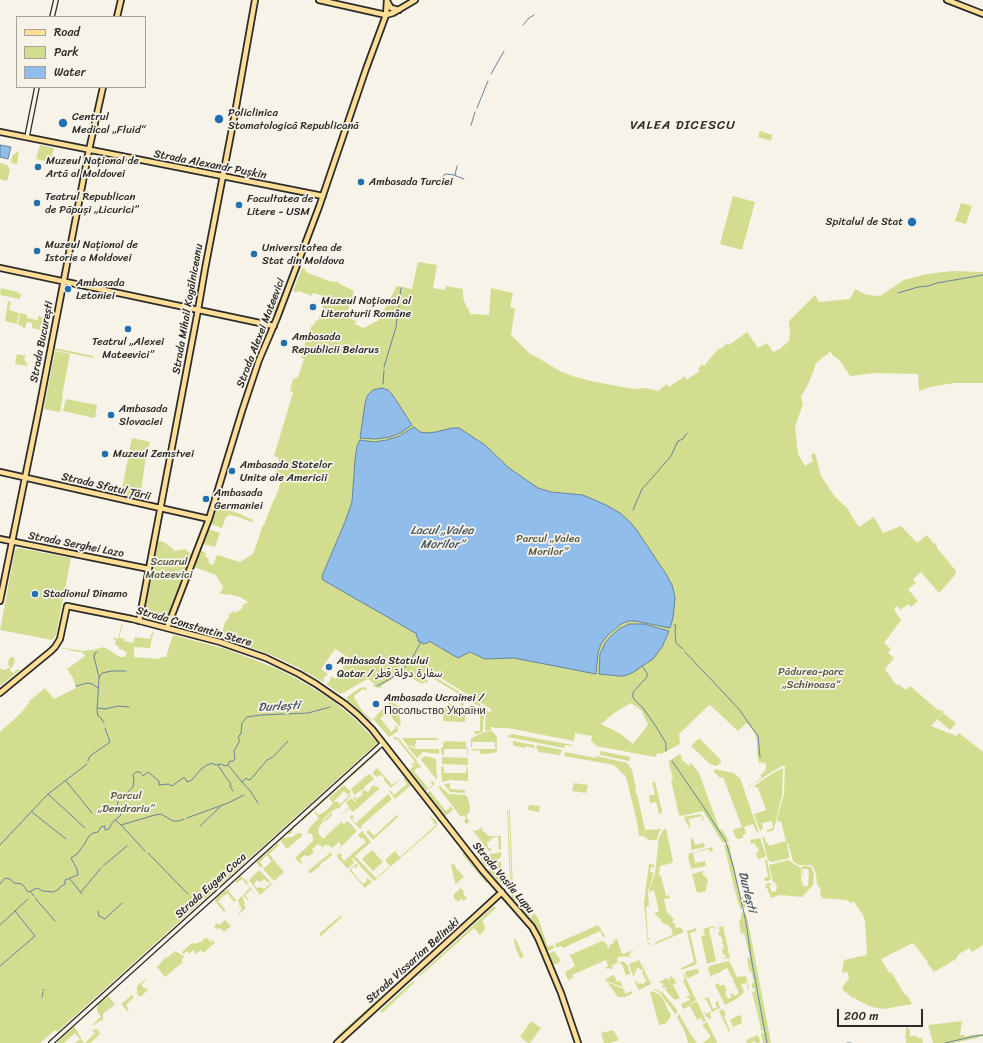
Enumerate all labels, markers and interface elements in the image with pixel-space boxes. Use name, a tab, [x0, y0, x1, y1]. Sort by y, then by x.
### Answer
legend	[16, 16, 146, 88]
text: Road	[54, 21, 80, 43]
text: Park	[54, 41, 79, 63]
text: Water	[54, 61, 86, 83]
place label: Policlinica Stomatologică Republicană	[228, 106, 359, 132]
place label: Centrul Medical „Fluid“	[72, 110, 145, 136]
marker: Policlinica Stomatologică Republicană	[213, 113, 225, 125]
marker: Centrul Medical „Fluid“	[57, 117, 69, 129]
district label: VALEA DICESCU	[631, 118, 735, 134]
street label: Strada Alexandr Pușkin	[152, 148, 268, 182]
place label: Muzeul Național de Artă al Moldovei	[46, 154, 139, 180]
marker: Muzeul Național de Artă al Moldovei	[33, 162, 43, 172]
place label: Ambasada Turciei	[369, 175, 453, 189]
marker: Ambasada Turciei	[356, 177, 366, 187]
place label: Teatrul Republican de Păpuși „Licurici”	[45, 190, 138, 216]
place label: Facultatea de Litere - USM	[247, 192, 313, 218]
marker: Teatrul Republican de Păpuși „Licurici”	[32, 198, 42, 208]
marker: Facultatea de Litere - USM	[234, 200, 244, 210]
place label: Spitalul de Stat	[826, 215, 903, 229]
marker: Spitalul de Stat	[906, 216, 918, 228]
place label: Muzeul Național de Istorie a Moldovei	[45, 238, 138, 264]
place label: Universitatea de Stat din Moldova	[262, 241, 344, 267]
street label: Strada Mihail Kogălniceanu	[170, 243, 206, 375]
marker: Muzeul Național de Istorie a Moldovei	[32, 246, 42, 256]
marker: Universitatea de Stat din Moldova	[249, 249, 259, 259]
place label: Ambasada Letoniei	[76, 276, 124, 302]
street label: Strada Alexei Mateevici	[234, 276, 288, 390]
marker: Ambasada Letoniei	[63, 284, 73, 294]
place label: Muzeul Național al Literaturii Române	[321, 294, 411, 320]
street label: Strada București	[28, 300, 56, 384]
marker: Muzeul Național al Literaturii Române	[308, 302, 318, 312]
marker: Teatrul „Alexei Mateevici”	[123, 324, 133, 334]
place label: Ambasada Republicii Belarus	[292, 330, 379, 356]
place label: Teatrul „Alexei Mateevici”	[92, 335, 164, 361]
marker: Ambasada Republicii Belarus	[279, 338, 289, 348]
place label: Ambasada Slovaciei	[119, 402, 167, 428]
marker: Ambasada Slovaciei	[106, 410, 116, 420]
place label: Muzeul Zemstvei	[113, 447, 194, 461]
marker: Muzeul Zemstvei	[100, 449, 110, 459]
place label: Ambasada Statelor Unite ale Americii	[240, 458, 332, 484]
marker: Ambasada Statelor Unite ale Americii	[227, 466, 237, 476]
street label: Strada Sfatul Țării	[60, 470, 152, 504]
place label: Ambasada Germaniei	[214, 486, 263, 512]
marker: Ambasada Germaniei	[201, 494, 211, 504]
water label: Lacul „Valea Morilor”	[410, 524, 474, 552]
street label: Strada Serghei Lazo	[27, 529, 125, 561]
park label: Parcul „Valea Morilor”	[516, 532, 580, 558]
park label: Scuarul Mateevici	[146, 555, 192, 581]
place label: Stadionul Dinamo	[43, 587, 127, 601]
marker: Stadionul Dinamo	[30, 589, 40, 599]
street label: Strada Constantin Stere	[135, 604, 253, 650]
place label: Ambasada Statului Qatar / سفارة دولة قطر	[337, 654, 442, 680]
marker: Ambasada Statului Qatar / سفارة دولة قطر	[324, 662, 334, 672]
park label: Pădurea-parc „Schinoasa“	[778, 665, 844, 691]
place label: Ambasada Ucrainei / Посольство України	[384, 691, 486, 717]
water label: Durlești	[258, 699, 300, 715]
marker: Ambasada Ucrainei / Посольство України	[371, 699, 381, 709]
park label: Parcul „Dendrariu”	[98, 789, 154, 815]
street label: Strada Vasile Lupu	[469, 840, 537, 916]
street label: Strada Eugen Coca	[173, 851, 249, 921]
water label: Durlești	[735, 870, 759, 914]
street label: Strada Vissarion Belinski	[364, 916, 462, 1006]
scale bar	[839, 1001, 925, 1027]
text: 200 m	[844, 1005, 878, 1027]

